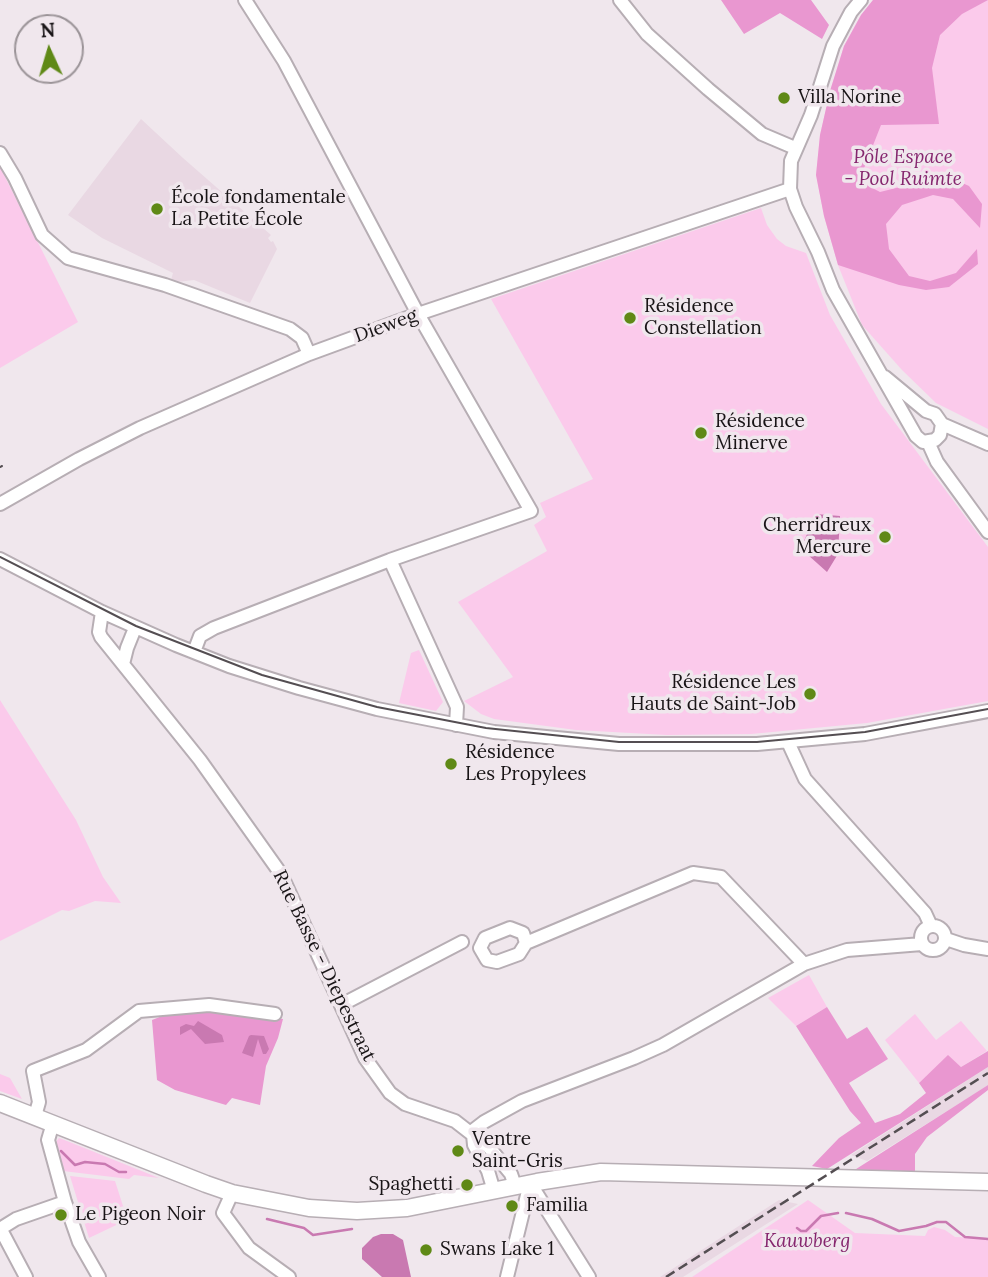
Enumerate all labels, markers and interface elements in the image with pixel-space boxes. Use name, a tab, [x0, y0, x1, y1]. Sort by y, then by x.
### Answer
north arrow	[14, 14, 84, 84]
text: N	[40, 18, 56, 43]
place label: Villa Norine	[798, 87, 901, 109]
marker: Villa Norine	[776, 90, 792, 106]
park label: Pôle Espace - Pool Ruimte	[844, 147, 962, 191]
place label: École fondamentale La Petite École	[171, 187, 346, 231]
marker: École fondamentale La Petite École	[149, 201, 165, 217]
place label: Résidence Constellation	[644, 296, 762, 340]
street label: Dieweg	[351, 304, 421, 348]
marker: Résidence Constellation	[622, 310, 638, 326]
place label: Résidence Minerve	[715, 411, 805, 455]
marker: Résidence Minerve	[693, 425, 709, 441]
place label: Cherridreux Mercure	[763, 515, 871, 559]
marker: Cherridreux Mercure	[877, 529, 893, 545]
place label: Résidence Les Hauts de Saint-Job	[630, 672, 796, 716]
marker: Résidence Les Hauts de Saint-Job	[802, 686, 818, 702]
place label: Résidence Les Propylees	[465, 742, 586, 786]
marker: Résidence Les Propylees	[443, 756, 459, 772]
street label: Rue Basse - Diepestraat	[268, 867, 380, 1065]
place label: Ventre Saint-Gris	[472, 1129, 563, 1173]
marker: Ventre Saint-Gris	[450, 1143, 466, 1159]
place label: Spaghetti	[368, 1174, 453, 1196]
marker: Spaghetti	[459, 1177, 475, 1193]
place label: Familia	[526, 1195, 588, 1217]
marker: Familia	[504, 1198, 520, 1214]
place label: Le Pigeon Noir	[75, 1204, 205, 1226]
marker: Le Pigeon Noir	[53, 1207, 69, 1223]
park label: Kauwberg	[764, 1231, 850, 1253]
place label: Swans Lake 1	[440, 1239, 554, 1261]
marker: Swans Lake 1	[418, 1242, 434, 1258]

